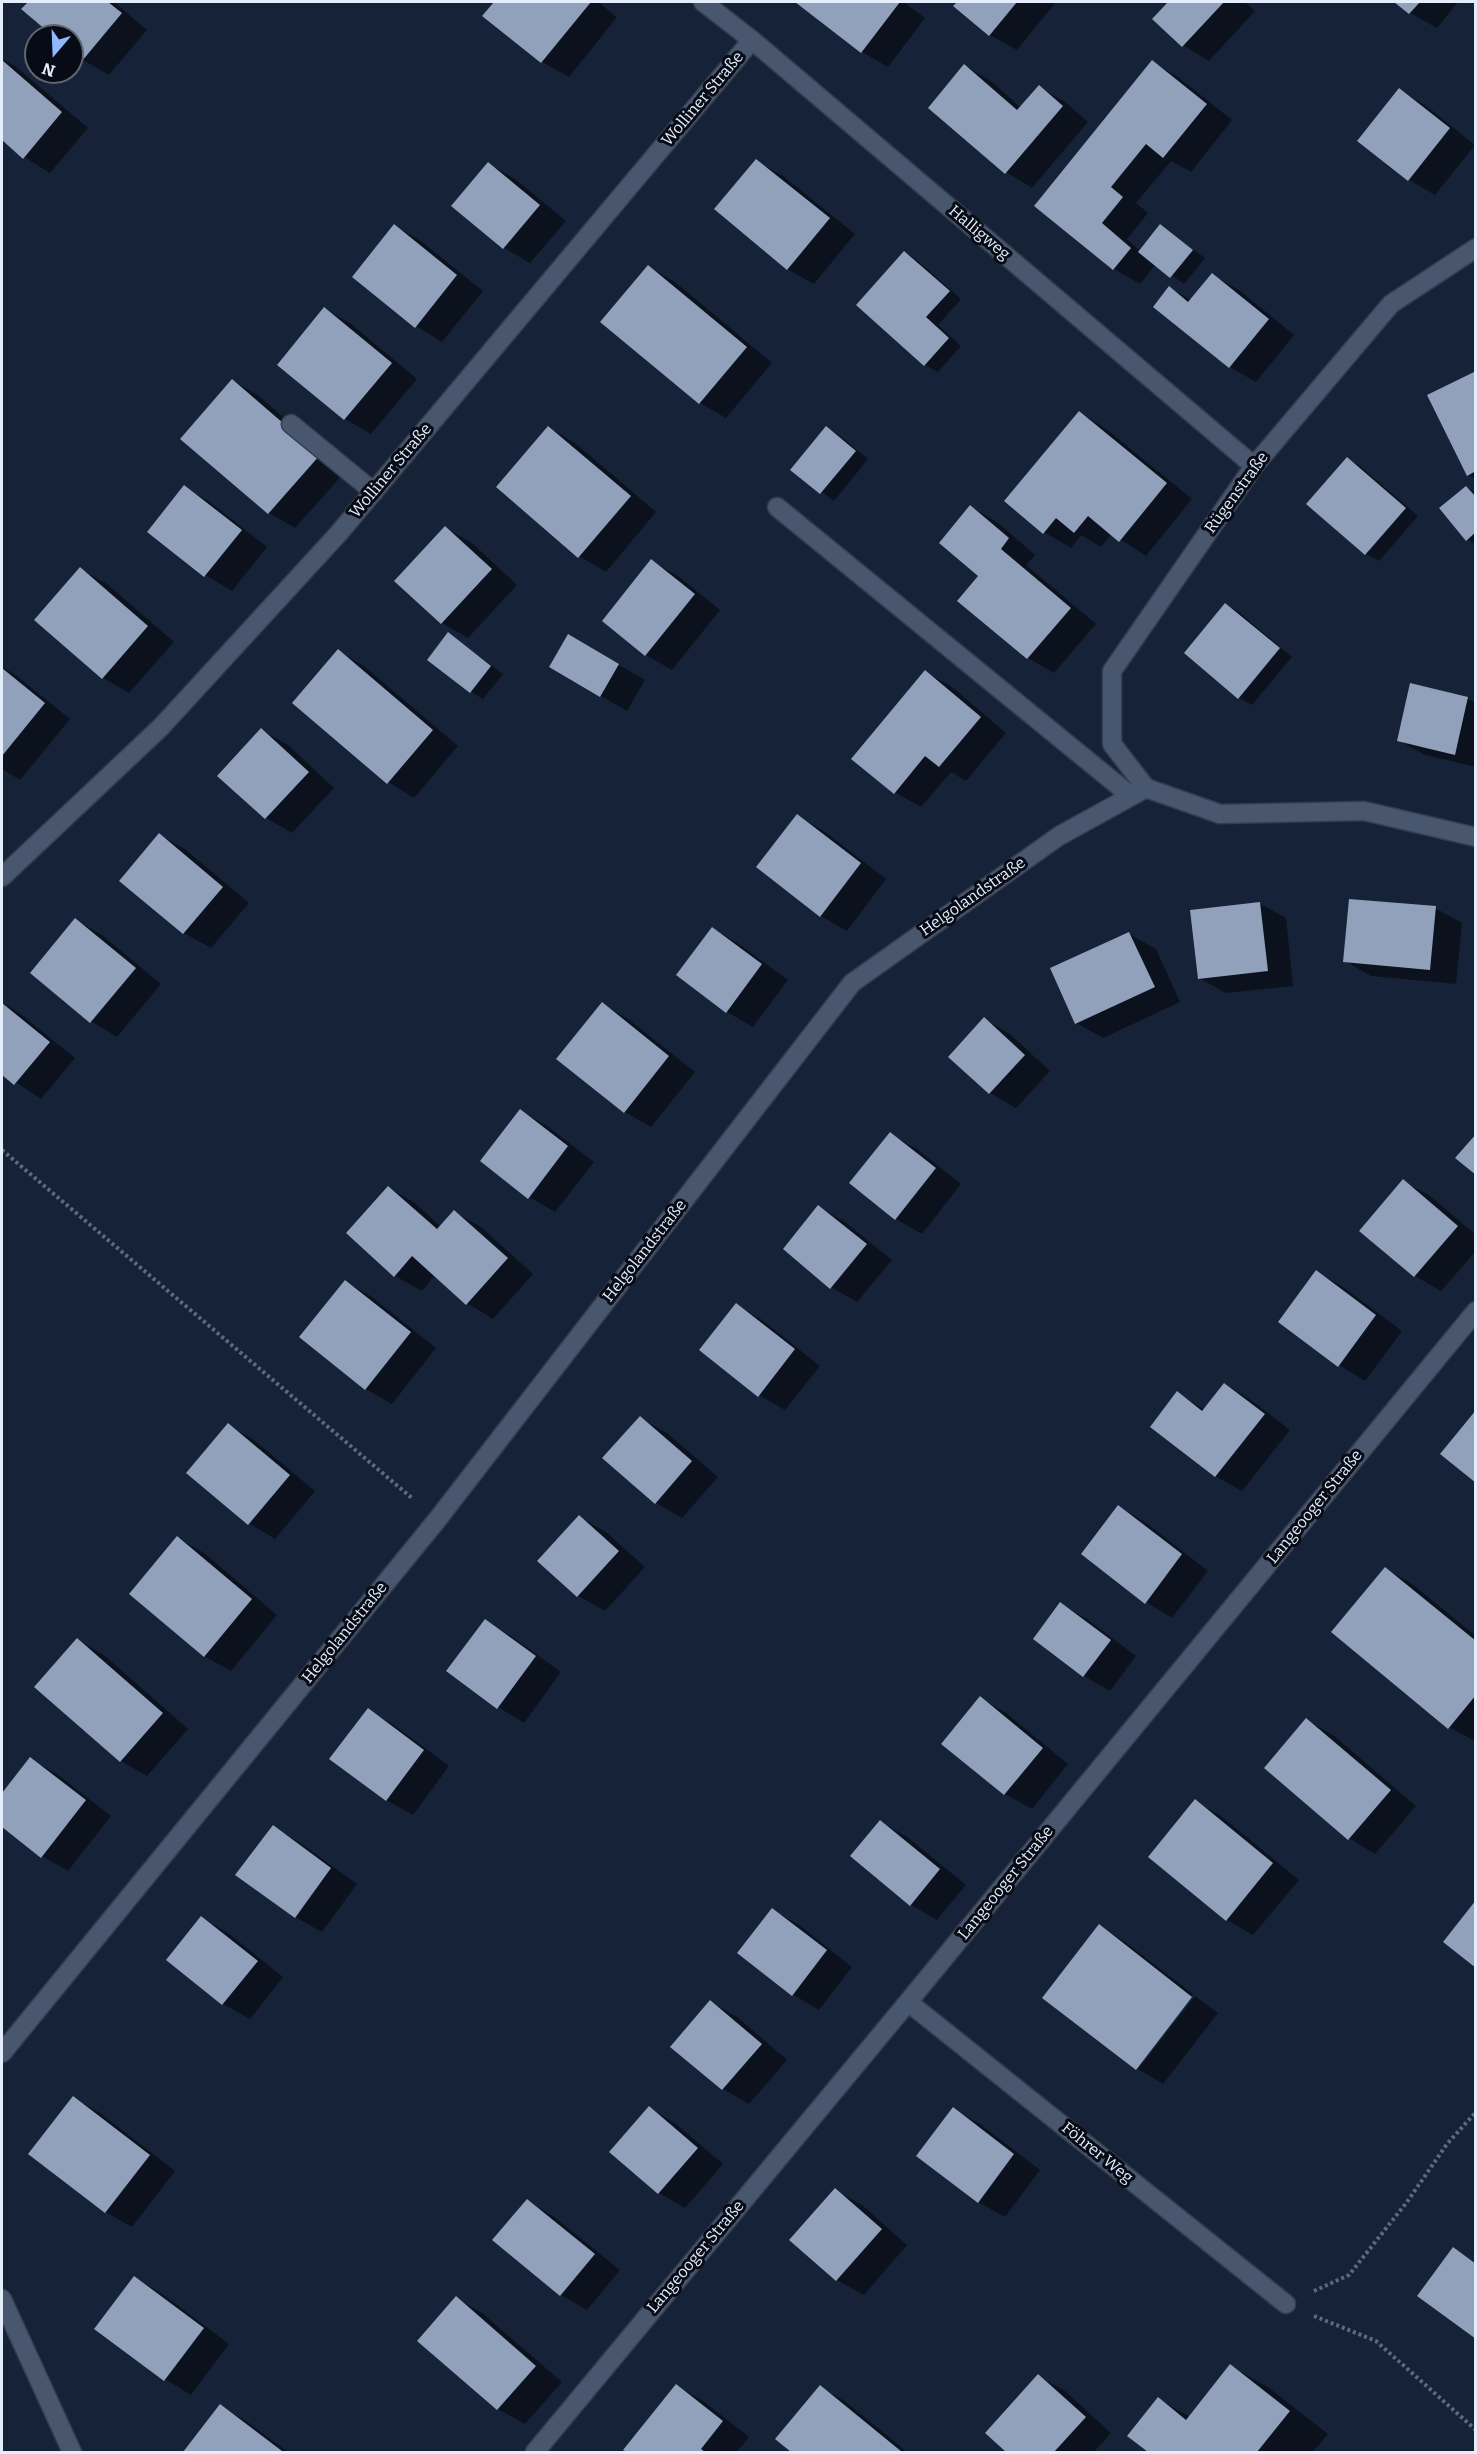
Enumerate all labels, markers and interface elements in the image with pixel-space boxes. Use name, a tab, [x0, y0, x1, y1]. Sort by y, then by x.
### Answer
north arrow	[24, 24, 84, 84]
street label: Wolliner Straße	[658, 48, 748, 150]
text: N	[40, 59, 58, 81]
street label: Halligweg	[944, 202, 1014, 264]
street label: Wolliner Straße	[346, 420, 436, 522]
street label: Rügenstraße	[1201, 449, 1273, 537]
street label: Helgolandstraße	[917, 853, 1029, 941]
street label: Helgolandstraße	[599, 1196, 691, 1306]
street label: Langeooger Straße	[1263, 1446, 1367, 1568]
street label: Helgolandstraße	[298, 1579, 392, 1687]
street label: Langeooger Straße	[954, 1822, 1058, 1944]
street label: Föhrer Weg	[1058, 2118, 1136, 2188]
street label: Langeooger Straße	[643, 2197, 749, 2317]

